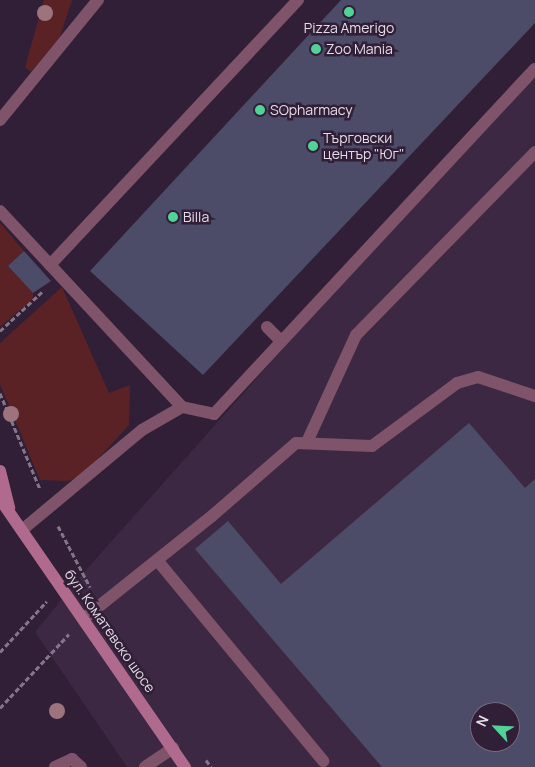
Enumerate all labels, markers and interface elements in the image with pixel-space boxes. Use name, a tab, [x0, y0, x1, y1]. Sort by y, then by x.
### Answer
marker: Pizza Amerigo	[343, 6, 355, 18]
place label: Pizza Amerigo	[304, 20, 394, 36]
place label: Zoo Mania	[326, 41, 393, 57]
marker: Zoo Mania	[310, 43, 322, 55]
place label: SOpharmacy	[270, 102, 353, 118]
marker: SOpharmacy	[254, 104, 266, 116]
place label: Търговски център "Юг"	[323, 130, 404, 162]
marker: Търговски център "Юг"	[307, 140, 319, 152]
place label: Billa	[183, 209, 209, 225]
marker: Billa	[167, 211, 179, 223]
street label: бул. Коматевско шосе	[61, 566, 159, 696]
north arrow	[470, 702, 520, 752]
text: N	[471, 712, 493, 729]

